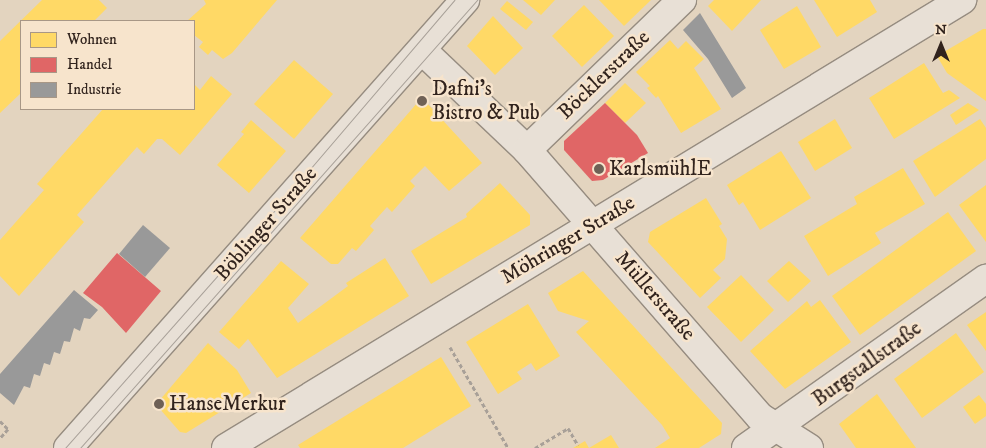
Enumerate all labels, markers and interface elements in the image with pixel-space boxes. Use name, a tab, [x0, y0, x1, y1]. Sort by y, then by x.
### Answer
legend	[20, 20, 195, 110]
north arrow	[916, 20, 966, 70]
text: N	[935, 21, 947, 39]
street label: Böcklerstraße	[553, 25, 655, 125]
text: Wohnen	[67, 30, 117, 49]
text: Handel	[67, 55, 112, 74]
place label: Dafni's Bistro & Pub	[432, 76, 540, 126]
text: Industrie	[67, 80, 121, 99]
marker: Dafni's Bistro & Pub	[416, 95, 428, 107]
place label: KarlsmühlE	[609, 156, 712, 182]
street label: Böblinger Straße	[210, 162, 322, 286]
marker: KarlsmühlE	[593, 163, 605, 175]
street label: Möhringer Straße	[497, 190, 639, 290]
street label: Müllerstraße	[609, 246, 701, 346]
street label: Burgstallstraße	[808, 316, 926, 412]
place label: HanseMerkur	[169, 391, 286, 417]
marker: HanseMerkur	[153, 398, 165, 410]

